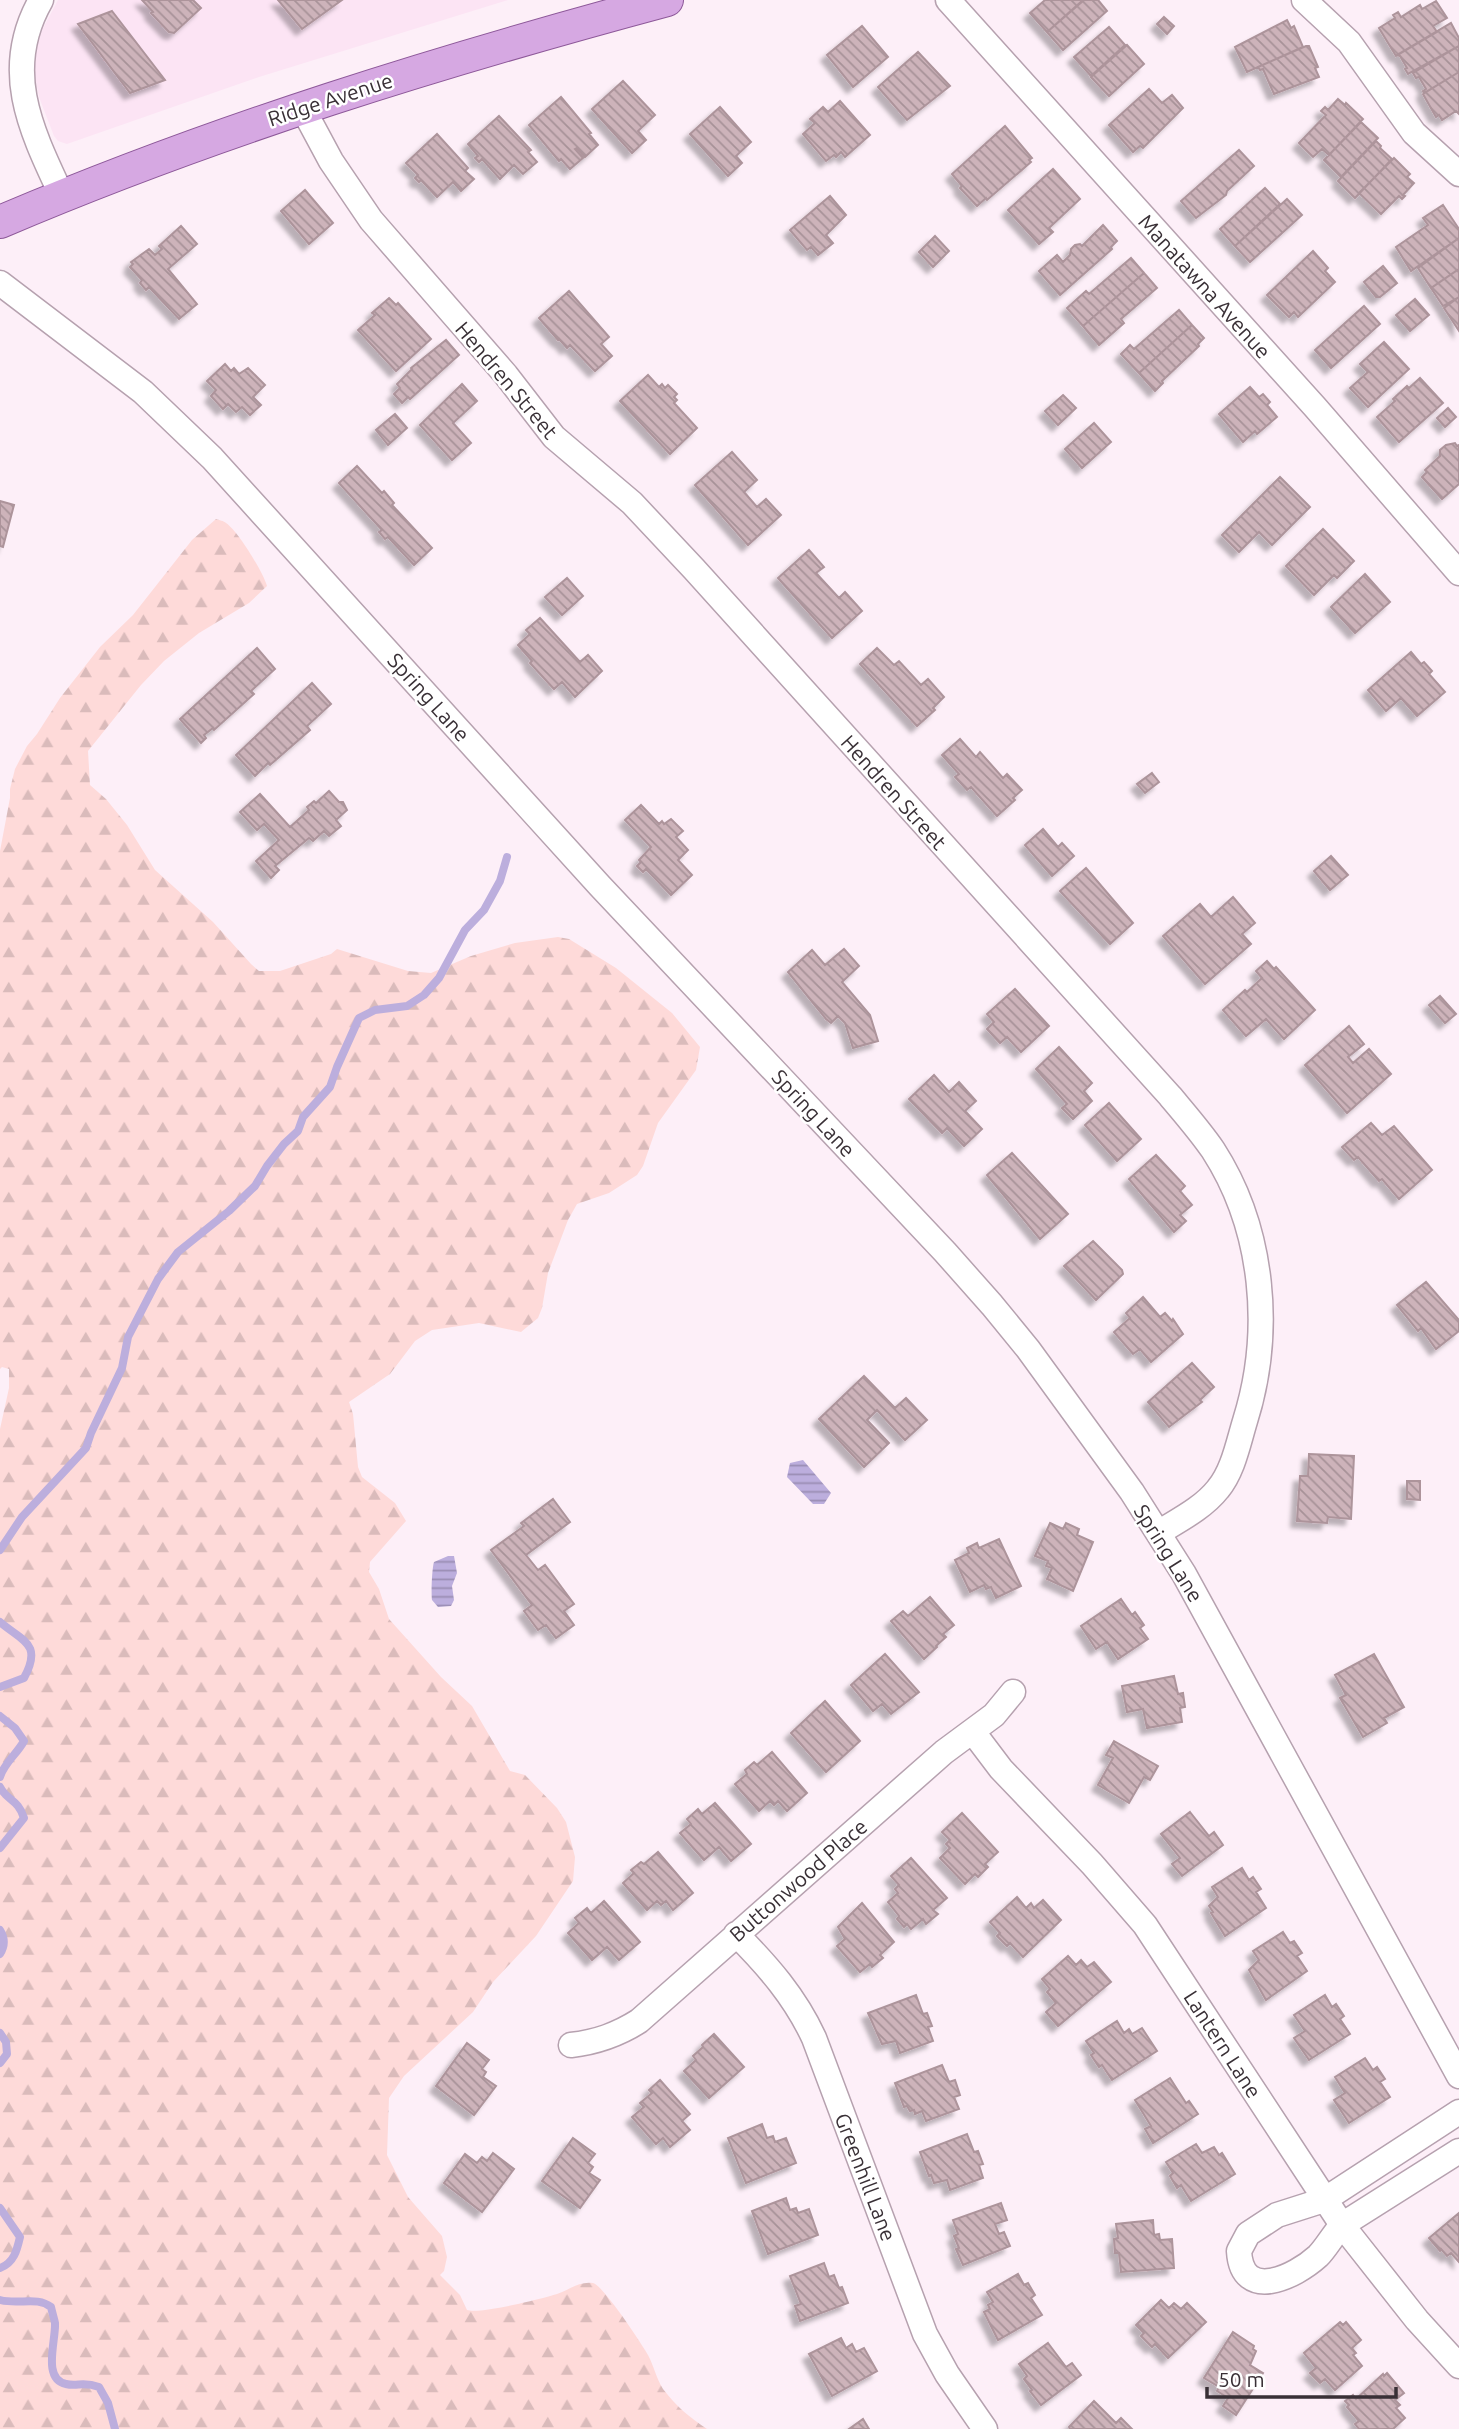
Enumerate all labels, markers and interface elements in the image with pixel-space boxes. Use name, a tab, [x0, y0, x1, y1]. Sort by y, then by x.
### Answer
street label: Ridge Avenue	[265, 68, 395, 130]
street label: Manatawna Avenue	[1134, 209, 1276, 363]
street label: Hendren Street	[451, 317, 563, 443]
street label: Spring Lane	[383, 648, 475, 746]
street label: Hendren Street	[836, 730, 952, 854]
street label: Spring Lane	[768, 1064, 860, 1162]
street label: Spring Lane	[1130, 1500, 1208, 1606]
street label: Buttonwood Place	[724, 1814, 872, 1946]
street label: Lantern Lane	[1179, 1986, 1267, 2102]
street label: Greenhill Lane	[831, 2110, 901, 2244]
scale bar	[1207, 2356, 1396, 2400]
text: 50 m	[1218, 2367, 1265, 2391]

